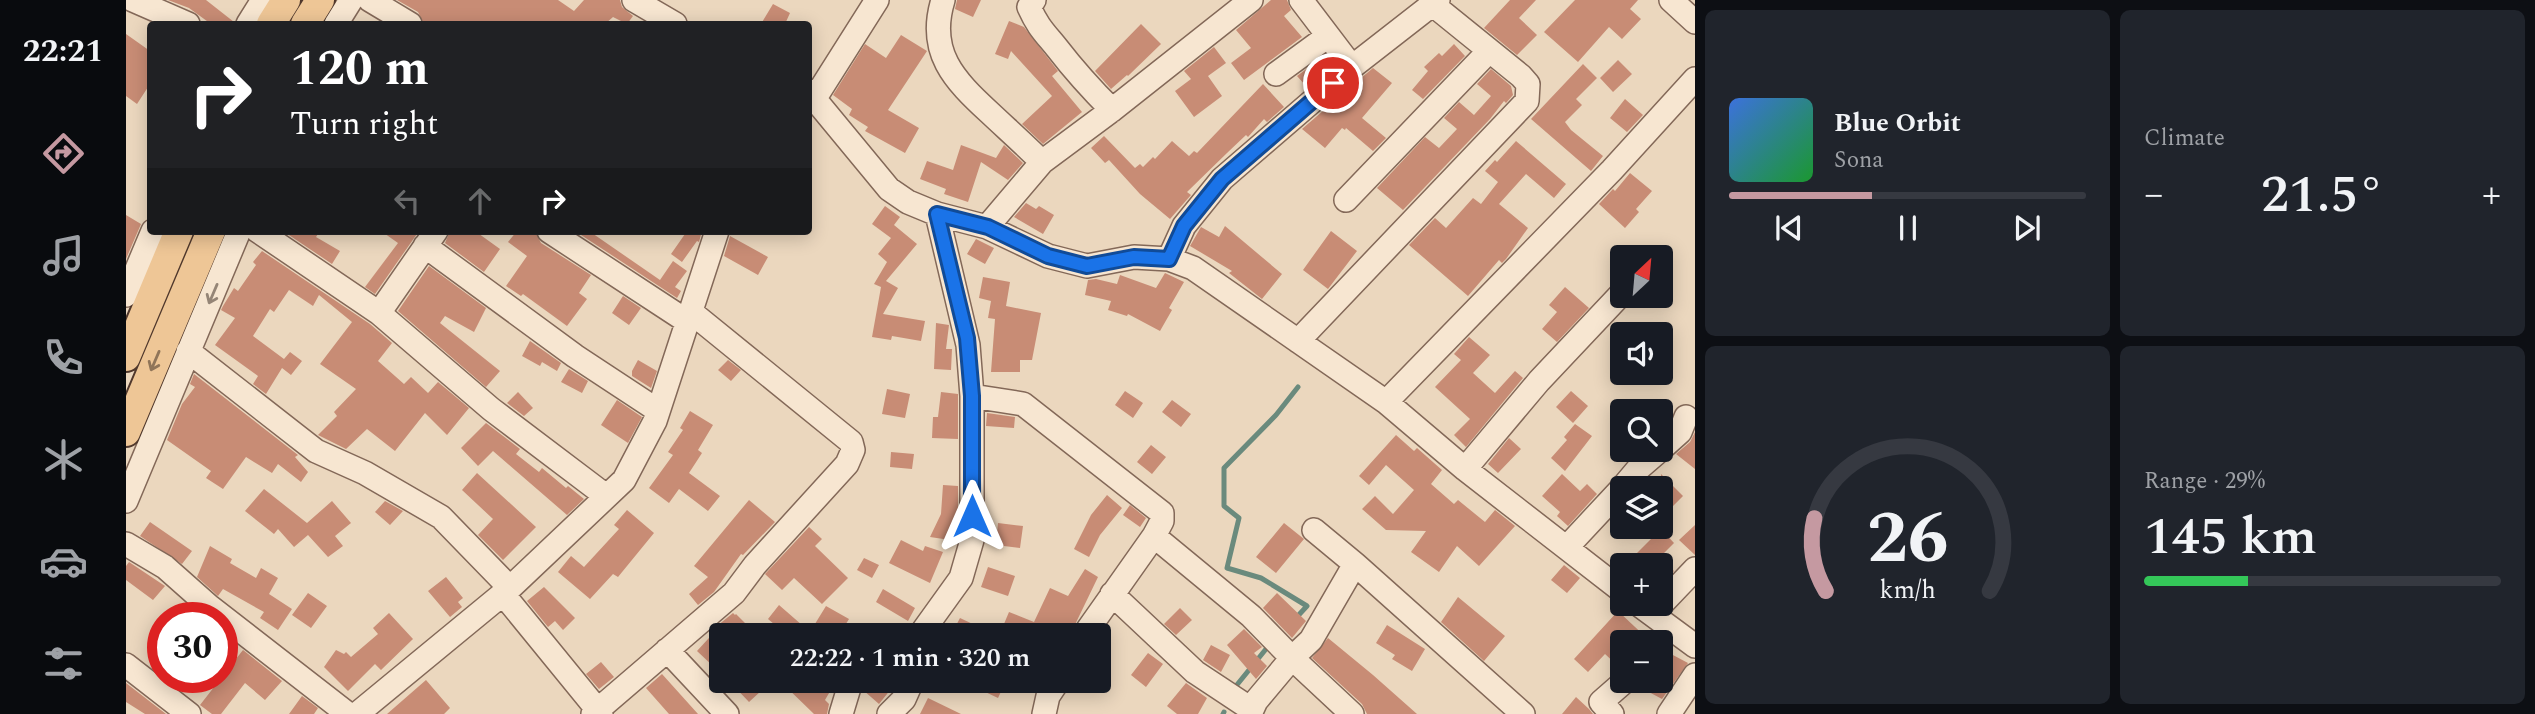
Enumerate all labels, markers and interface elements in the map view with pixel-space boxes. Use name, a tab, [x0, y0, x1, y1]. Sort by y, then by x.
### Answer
text: 22:21	[23, 27, 103, 76]
text: 120 m	[290, 32, 429, 107]
icon: right	[175, 49, 266, 140]
pin	[1303, 53, 1363, 113]
icon: arrive	[1314, 64, 1352, 102]
text: Turn right	[290, 100, 438, 149]
text: Blue Orbit	[1834, 103, 1961, 143]
text: Climate	[2144, 121, 2225, 156]
icon: directions	[39, 129, 88, 178]
text: Sona	[1834, 143, 1884, 178]
text: 21.5°	[2261, 156, 2384, 235]
text: −	[2144, 166, 2163, 224]
text: +	[2482, 166, 2501, 224]
icon: left	[388, 182, 426, 220]
icon: ahead	[461, 182, 499, 220]
icon: right	[534, 182, 572, 220]
icon: previous	[1770, 209, 1808, 247]
icon: pause	[1889, 209, 1927, 247]
icon: next	[2008, 209, 2046, 247]
icon: music	[39, 231, 88, 280]
north arrow	[1610, 245, 1673, 308]
map controls	[1610, 245, 1673, 693]
one-way arrow	[206, 283, 219, 304]
button: sound	[1610, 322, 1673, 385]
icon: phone	[39, 333, 88, 382]
one-way arrow	[148, 350, 161, 372]
button: search	[1610, 399, 1673, 462]
icon: climate	[39, 435, 88, 484]
text: Range · 29%	[2144, 464, 2265, 499]
button: layers	[1610, 476, 1673, 539]
position arrow	[935, 479, 1009, 553]
text: 26	[1867, 484, 1948, 595]
text: 145 km	[2144, 498, 2317, 577]
icon: car	[39, 537, 88, 586]
button: +	[1610, 553, 1673, 616]
text: km/h	[1879, 572, 1936, 610]
speed limit sign: 30	[147, 602, 238, 693]
button: −	[1610, 630, 1673, 693]
text: 22:22 · 1 min · 320 m	[790, 638, 1030, 678]
icon: filters	[39, 639, 88, 688]

